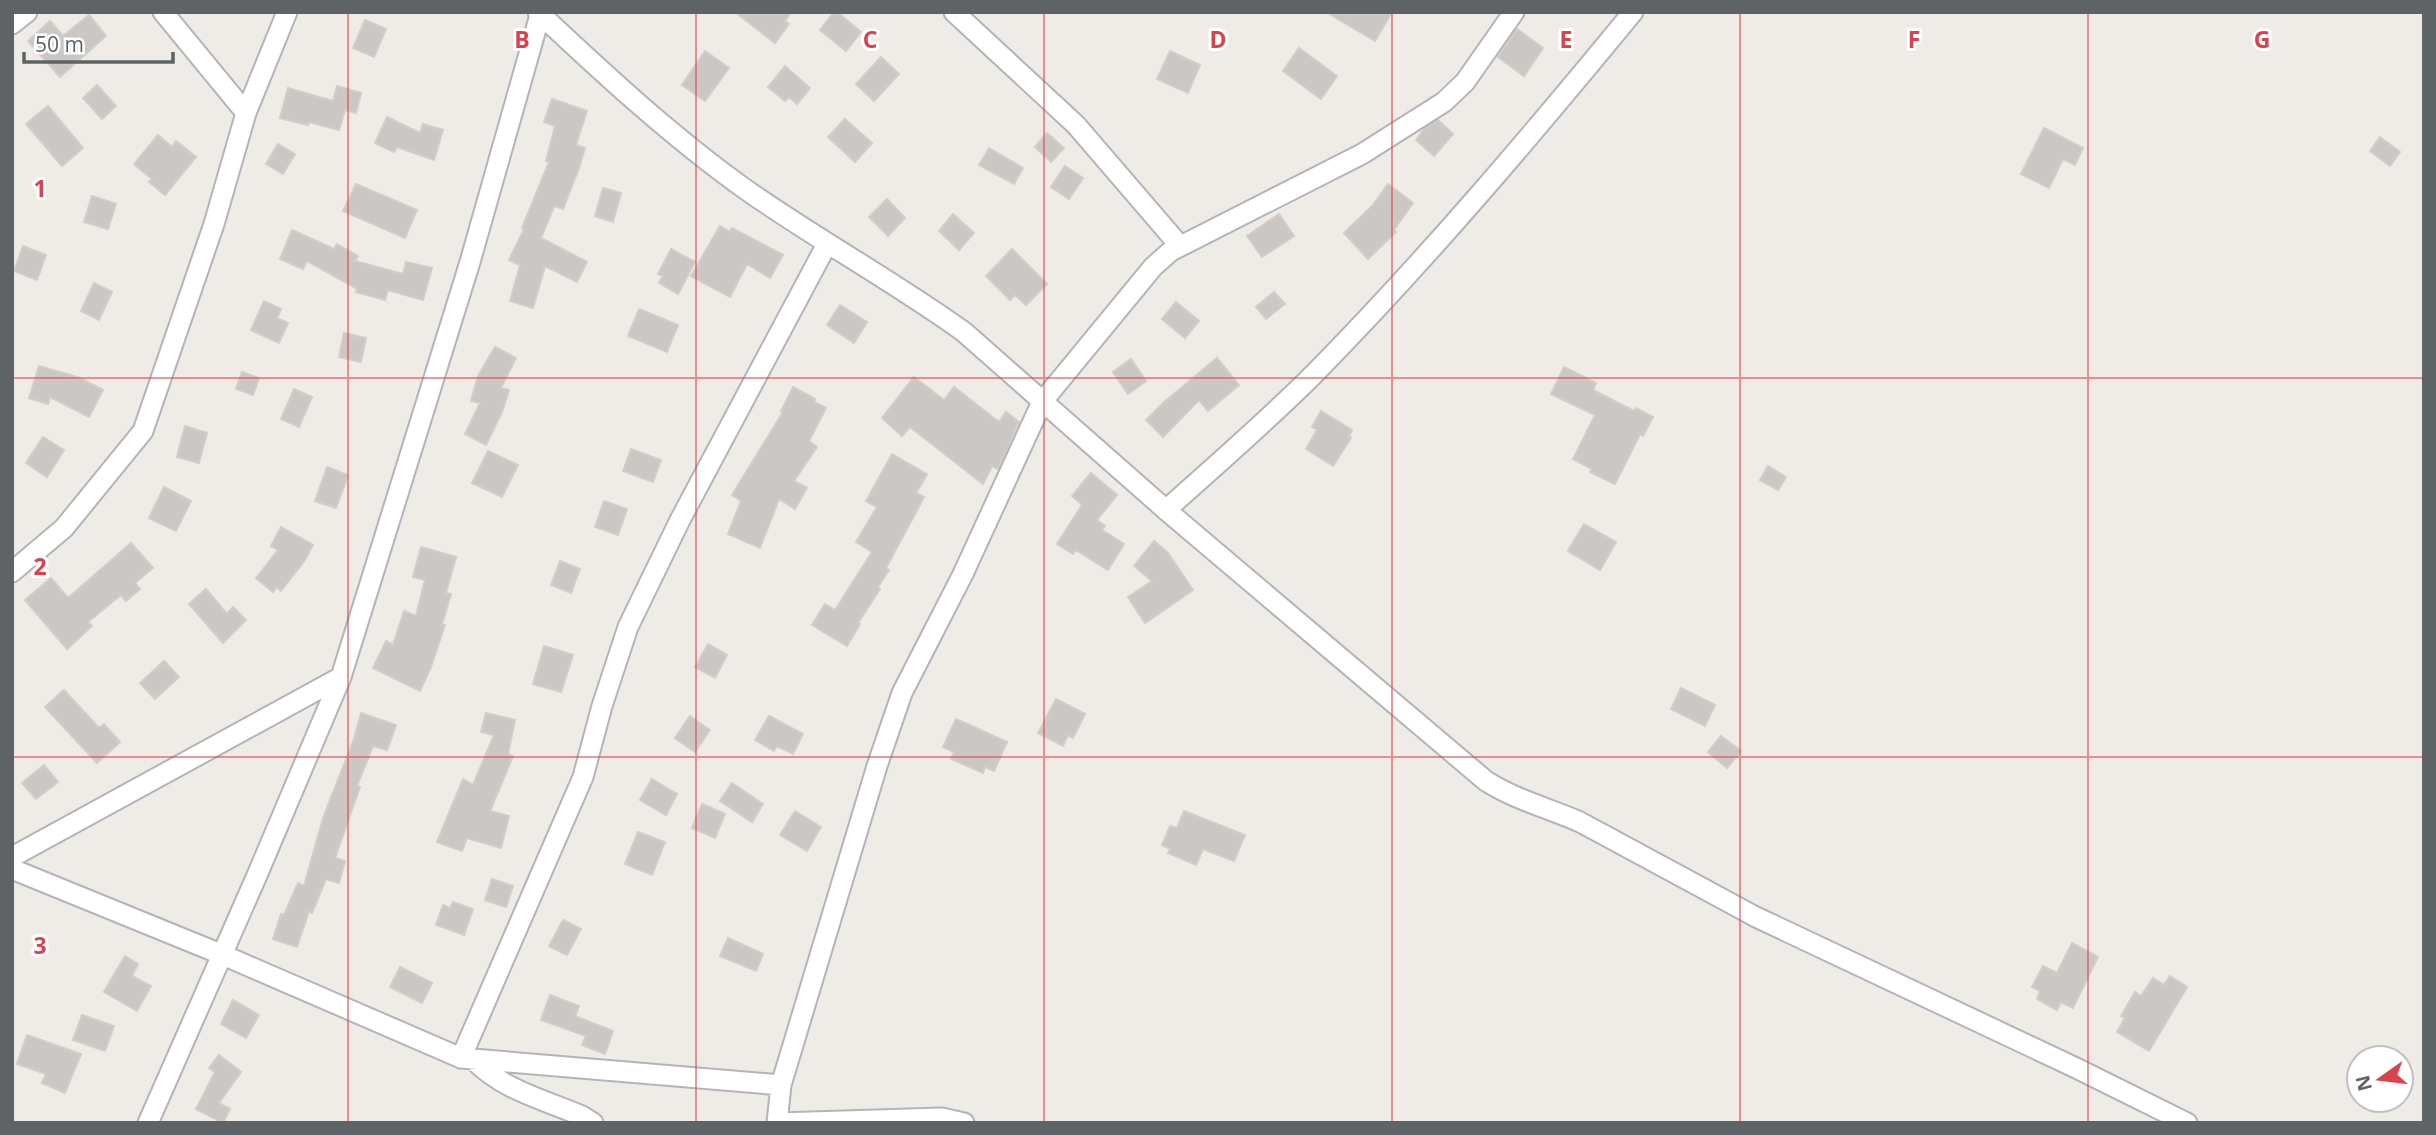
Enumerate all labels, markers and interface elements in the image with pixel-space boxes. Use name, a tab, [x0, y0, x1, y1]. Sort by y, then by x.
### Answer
scale bar	[24, 21, 173, 65]
text: B	[514, 23, 530, 55]
text: C	[863, 23, 877, 55]
text: D	[1209, 23, 1227, 55]
text: E	[1560, 23, 1572, 55]
text: F	[1908, 23, 1920, 55]
text: G	[2254, 23, 2270, 55]
text: 50 m	[35, 30, 84, 58]
text: 1	[33, 172, 47, 204]
text: 2	[33, 550, 47, 582]
text: 3	[33, 929, 47, 961]
north arrow	[2345, 1044, 2415, 1114]
text: N	[2349, 1072, 2378, 1094]

